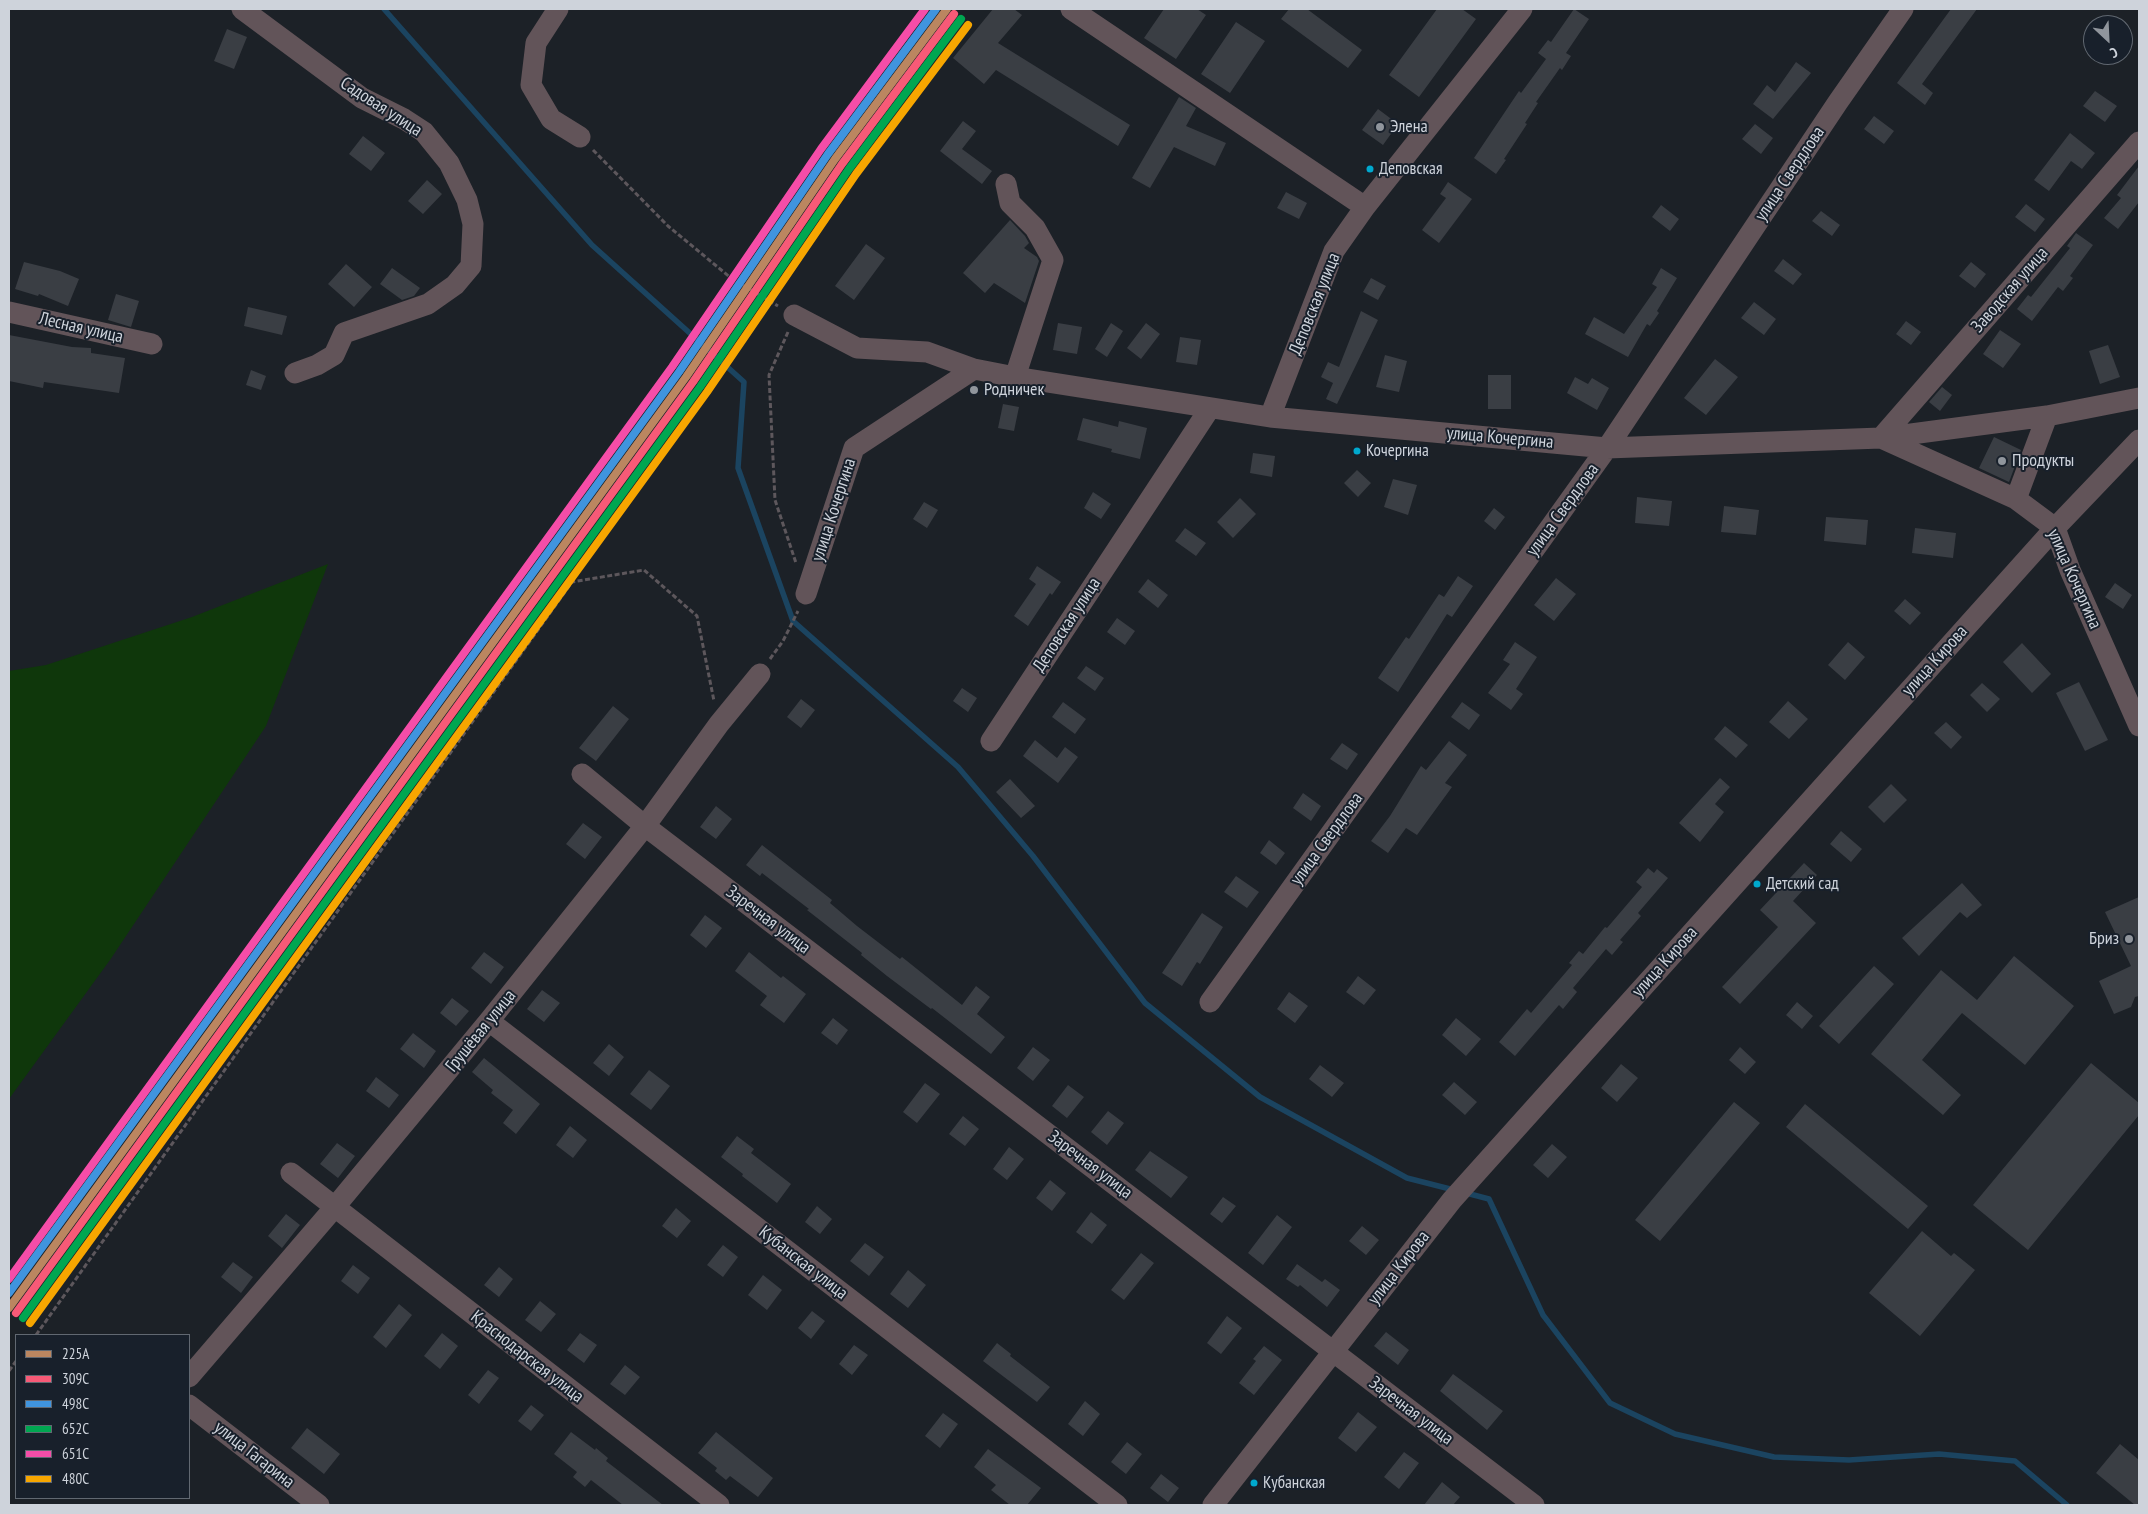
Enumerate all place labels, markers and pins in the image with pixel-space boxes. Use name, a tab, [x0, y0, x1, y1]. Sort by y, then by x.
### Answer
place label: Элена	[1390, 116, 1428, 138]
marker: Элена	[1374, 121, 1386, 133]
place label: Деповская	[1379, 159, 1442, 179]
marker: Деповская	[1365, 164, 1375, 174]
place label: Родничек	[984, 379, 1045, 401]
marker: Родничек	[968, 384, 980, 396]
place label: Кочергина	[1366, 441, 1429, 461]
marker: Кочергина	[1352, 446, 1362, 456]
place label: Продукты	[2012, 450, 2074, 472]
marker: Продукты	[1996, 455, 2008, 467]
place label: Детский сад	[1766, 874, 1839, 894]
marker: Детский сад	[1752, 879, 1762, 889]
place label: Бриз	[2089, 928, 2119, 950]
marker: Бриз	[2123, 933, 2135, 945]
place label: Кубанская	[1263, 1473, 1325, 1493]
marker: Кубанская	[1249, 1478, 1259, 1488]

